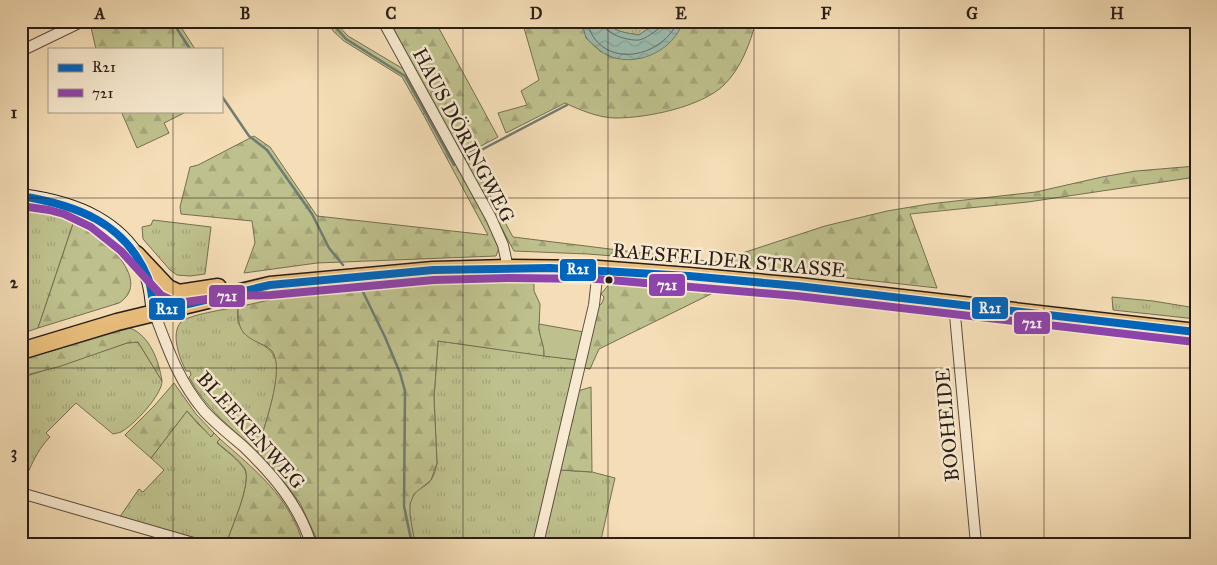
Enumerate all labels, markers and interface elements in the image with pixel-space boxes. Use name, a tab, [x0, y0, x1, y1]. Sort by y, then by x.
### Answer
text: A	[94, 4, 106, 23]
text: B	[240, 4, 250, 23]
text: C	[386, 4, 397, 23]
text: D	[530, 4, 543, 23]
text: E	[675, 4, 687, 23]
text: F	[821, 4, 832, 23]
text: G	[966, 4, 978, 23]
text: H	[1110, 4, 1124, 23]
street label: HAUS DÖRINGWEG	[408, 44, 520, 226]
legend	[48, 48, 222, 112]
text: R21	[92, 58, 116, 76]
text: 721	[92, 84, 113, 102]
text: 1	[11, 103, 18, 122]
street label: RAESFELDER STRASSE	[611, 238, 847, 282]
line badge: R21	[559, 258, 597, 282]
text: R21	[567, 261, 590, 278]
text: 2	[10, 273, 19, 292]
line badge: 721	[648, 273, 686, 297]
unlabelled marker	[604, 275, 614, 285]
text: 721	[657, 277, 677, 294]
line badge: 721	[208, 284, 246, 308]
text: 721	[217, 288, 237, 305]
line badge: R21	[971, 296, 1009, 320]
line badge: R21	[148, 297, 186, 321]
text: R21	[979, 300, 1002, 317]
text: R21	[156, 301, 179, 318]
line badge: 721	[1013, 311, 1051, 335]
text: 721	[1022, 315, 1042, 332]
street label: BLEEKENWEG	[192, 366, 310, 494]
street label: BOOHEIDE	[930, 367, 964, 483]
text: 3	[11, 443, 17, 463]

